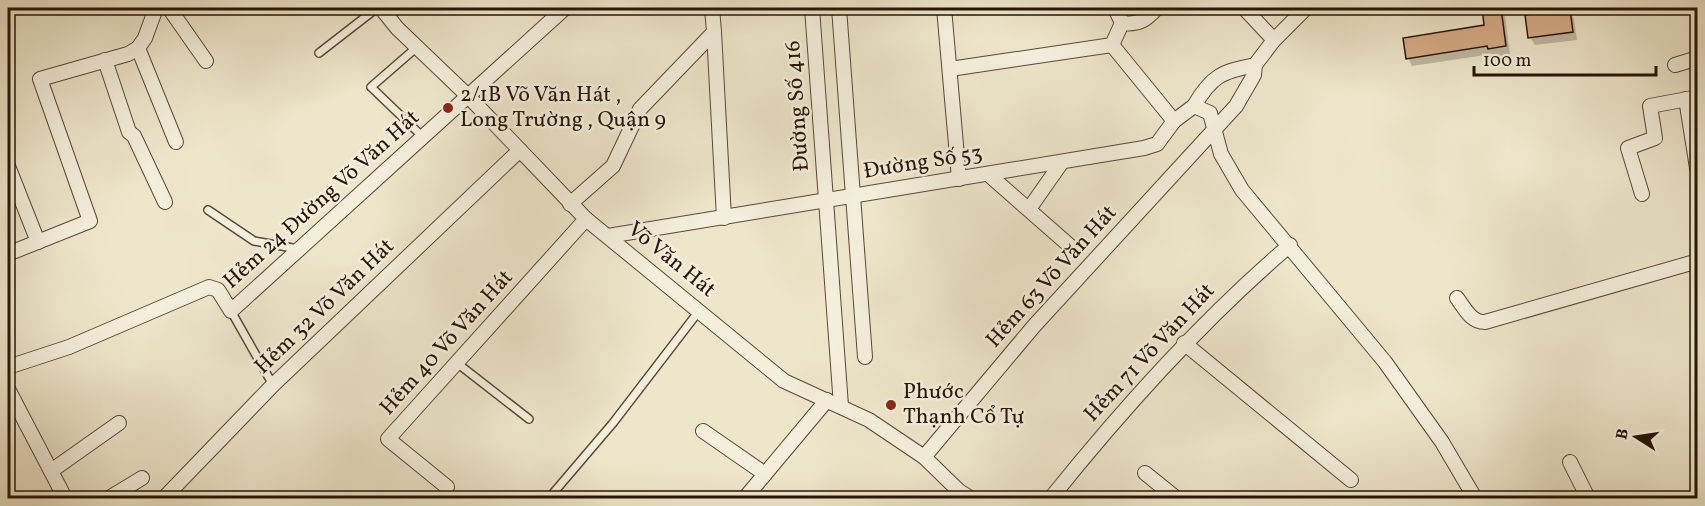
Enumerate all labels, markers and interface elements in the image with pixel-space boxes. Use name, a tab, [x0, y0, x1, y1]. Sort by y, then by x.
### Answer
scale bar	[1474, 39, 1656, 77]
street label: Đường Số 416	[778, 40, 818, 172]
text: 100 m	[1483, 49, 1532, 74]
place label: 2/1B Võ Văn Hát , Long Trường , Quận 9	[460, 80, 666, 136]
marker: 2/1B Võ Văn Hát , Long Trường , Quận 9	[441, 101, 455, 115]
street label: Hẻm 24 Đường Võ Văn Hát	[217, 103, 427, 297]
street label: Đường Số 53	[861, 138, 985, 188]
street label: Hẻm 63 Võ Văn Hát	[979, 199, 1125, 355]
street label: Võ Văn Hát	[620, 215, 722, 306]
street label: Hẻm 32 Võ Văn Hát	[248, 232, 402, 382]
street label: Hẻm 40 Võ Văn Hát	[373, 263, 521, 423]
street label: Hẻm 71 Võ Văn Hát	[1077, 277, 1223, 429]
place label: Phước Thạnh Cổ Tự	[903, 377, 1025, 433]
marker: Phước Thạnh Cổ Tự	[884, 398, 898, 412]
north arrow	[1606, 407, 1666, 467]
text: B	[1611, 427, 1635, 442]

